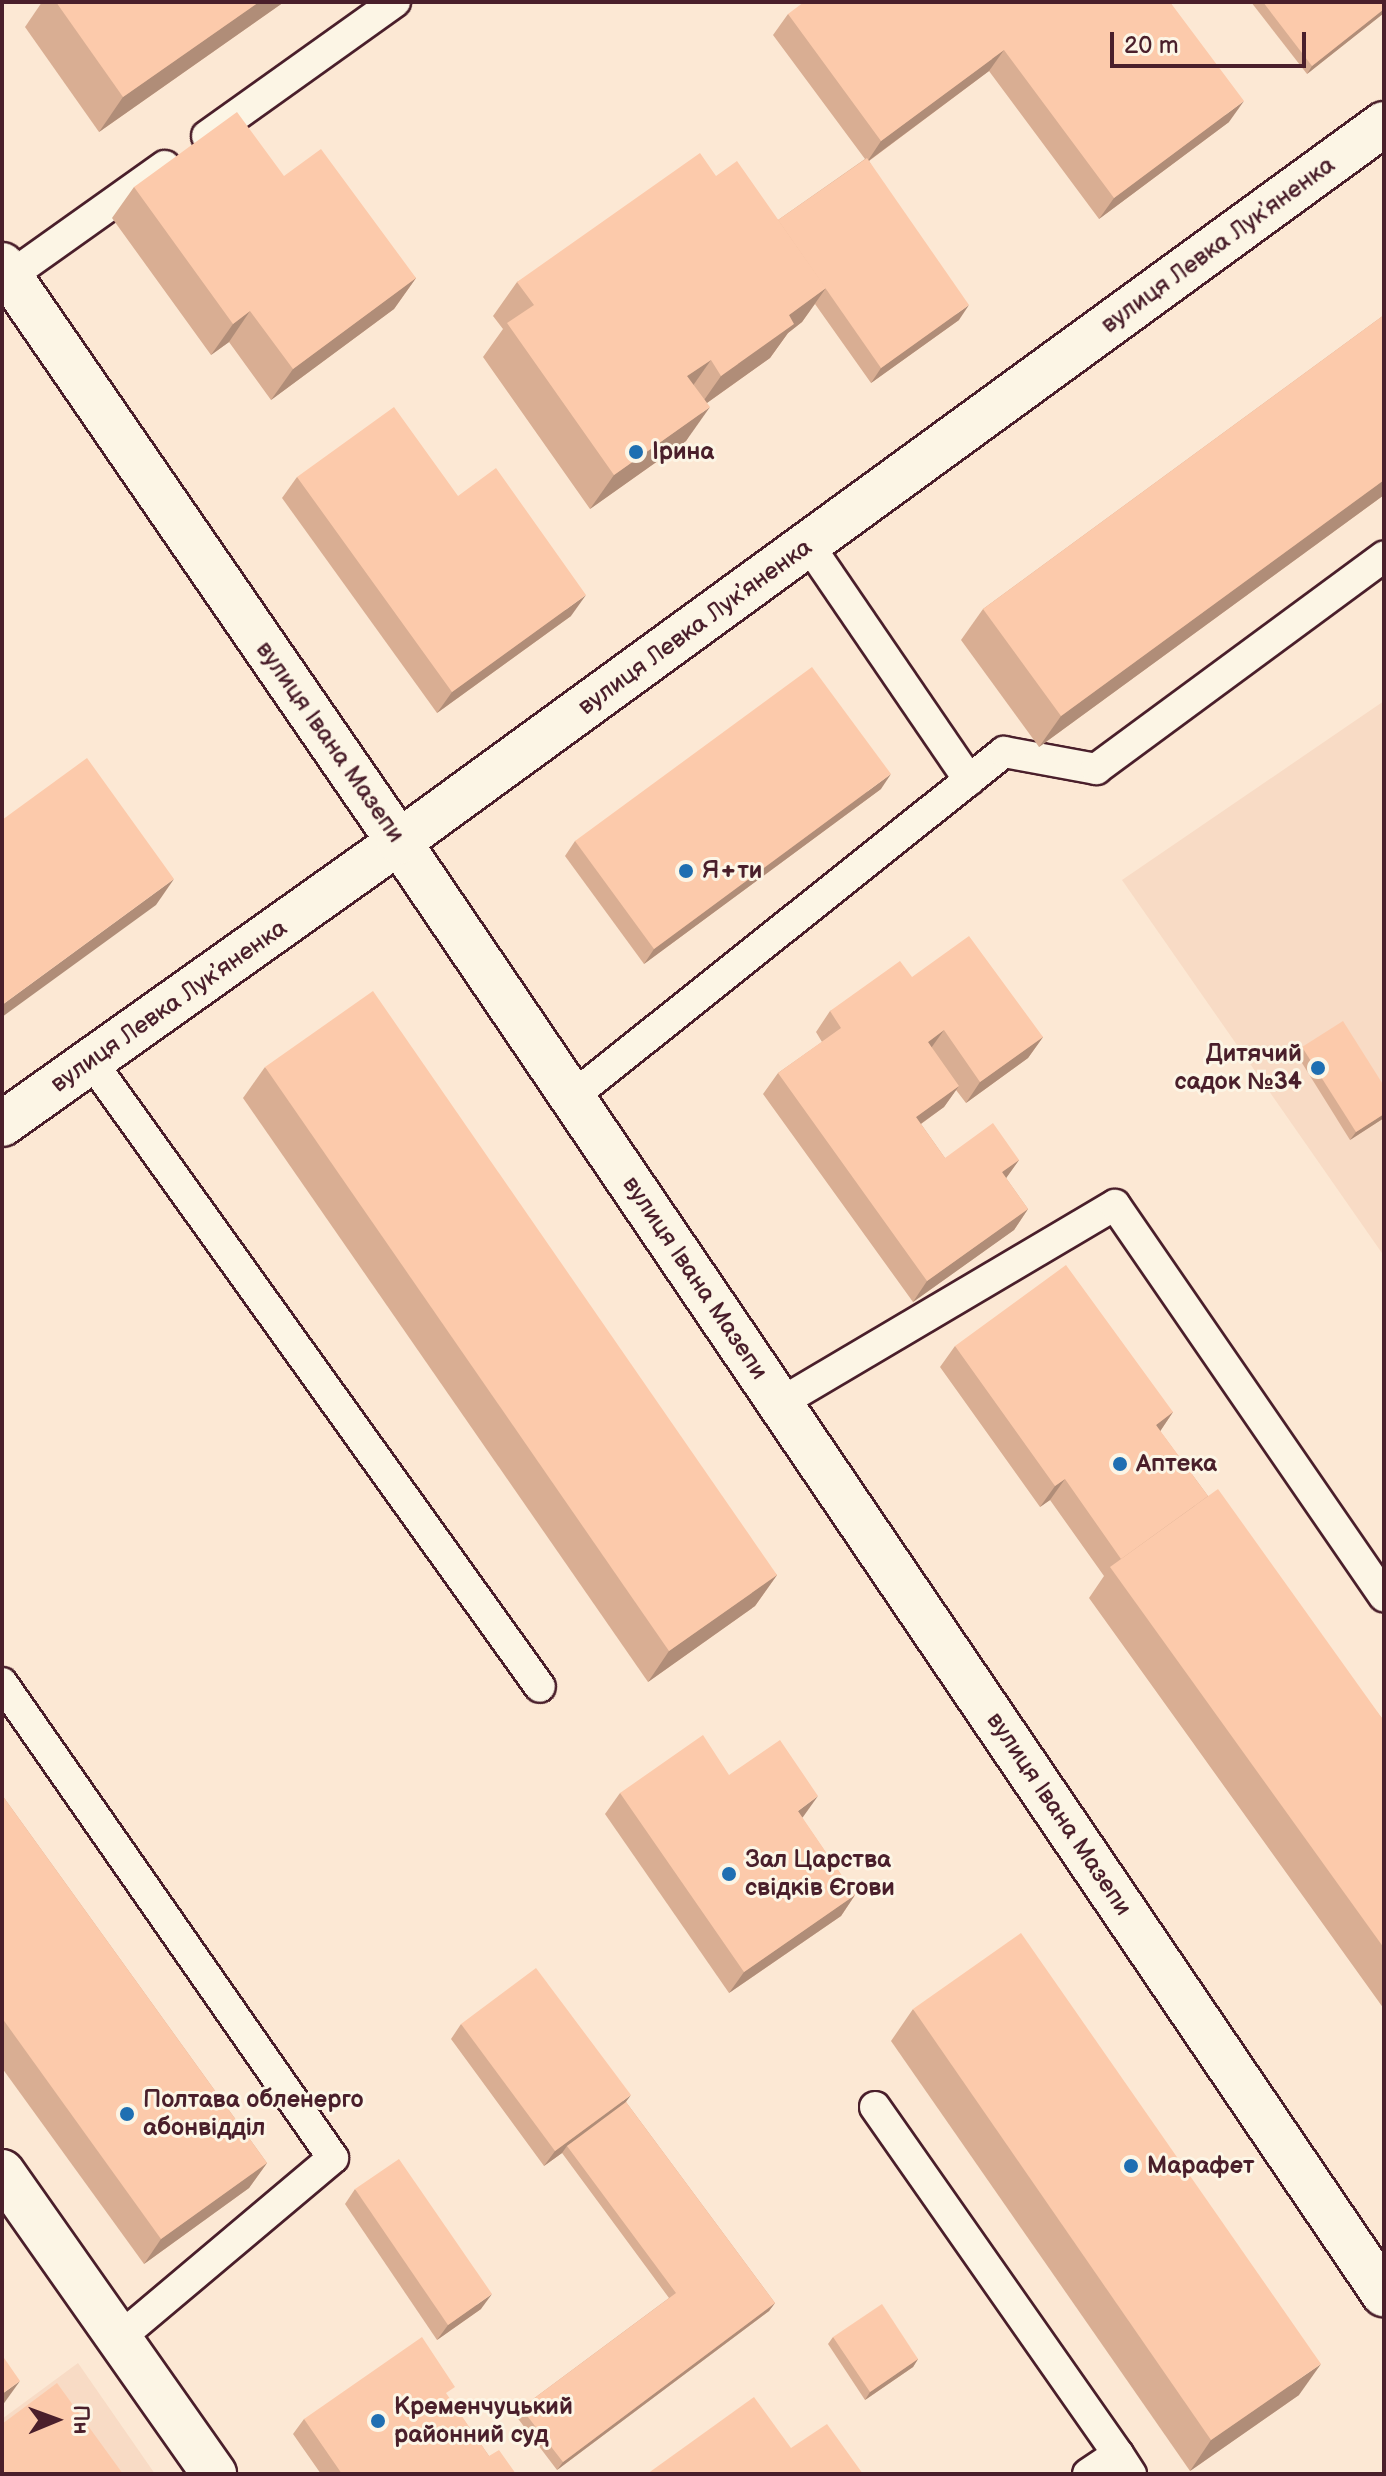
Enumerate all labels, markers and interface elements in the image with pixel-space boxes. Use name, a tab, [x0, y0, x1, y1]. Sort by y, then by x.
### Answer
scale bar	[1114, 16, 1310, 66]
text: 20 m	[1124, 31, 1179, 60]
street label: вулиця Левка Лукʼяненка	[1096, 151, 1340, 339]
place label: Ірина	[652, 438, 714, 466]
marker: Ірина	[627, 443, 645, 461]
street label: вулиця Левка Лукʼяненка	[573, 533, 817, 721]
street label: вулиця Івана Мазепи	[250, 636, 410, 848]
place label: Я+ти	[702, 857, 762, 885]
marker: Я+ти	[677, 862, 695, 880]
street label: вулиця Левка Лукʼяненка	[45, 913, 293, 1099]
place label: Дитячий садок №34	[1174, 1040, 1302, 1096]
marker: Дитячий садок №34	[1309, 1059, 1327, 1077]
street label: вулиця Івана Мазепи	[616, 1171, 774, 1385]
place label: Аптeка	[1136, 1450, 1217, 1478]
marker: Аптeка	[1111, 1455, 1129, 1473]
street label: вулиця Івана Мазепи	[980, 1707, 1138, 1921]
place label: Зал Царства свідків Єгови	[745, 1846, 895, 1902]
marker: Зал Царства свідків Єгови	[720, 1865, 738, 1883]
place label: Полтава обленерго абонвідділ	[143, 2086, 364, 2142]
marker: Полтава обленерго абонвідділ	[118, 2105, 136, 2123]
place label: Марафет	[1147, 2152, 1254, 2180]
marker: Марафет	[1122, 2157, 1140, 2175]
north arrow	[16, 2380, 96, 2460]
place label: Кременчуцький районний суд	[394, 2393, 573, 2449]
text: Пн	[67, 2405, 94, 2434]
marker: Кременчуцький районний суд	[369, 2412, 387, 2430]

